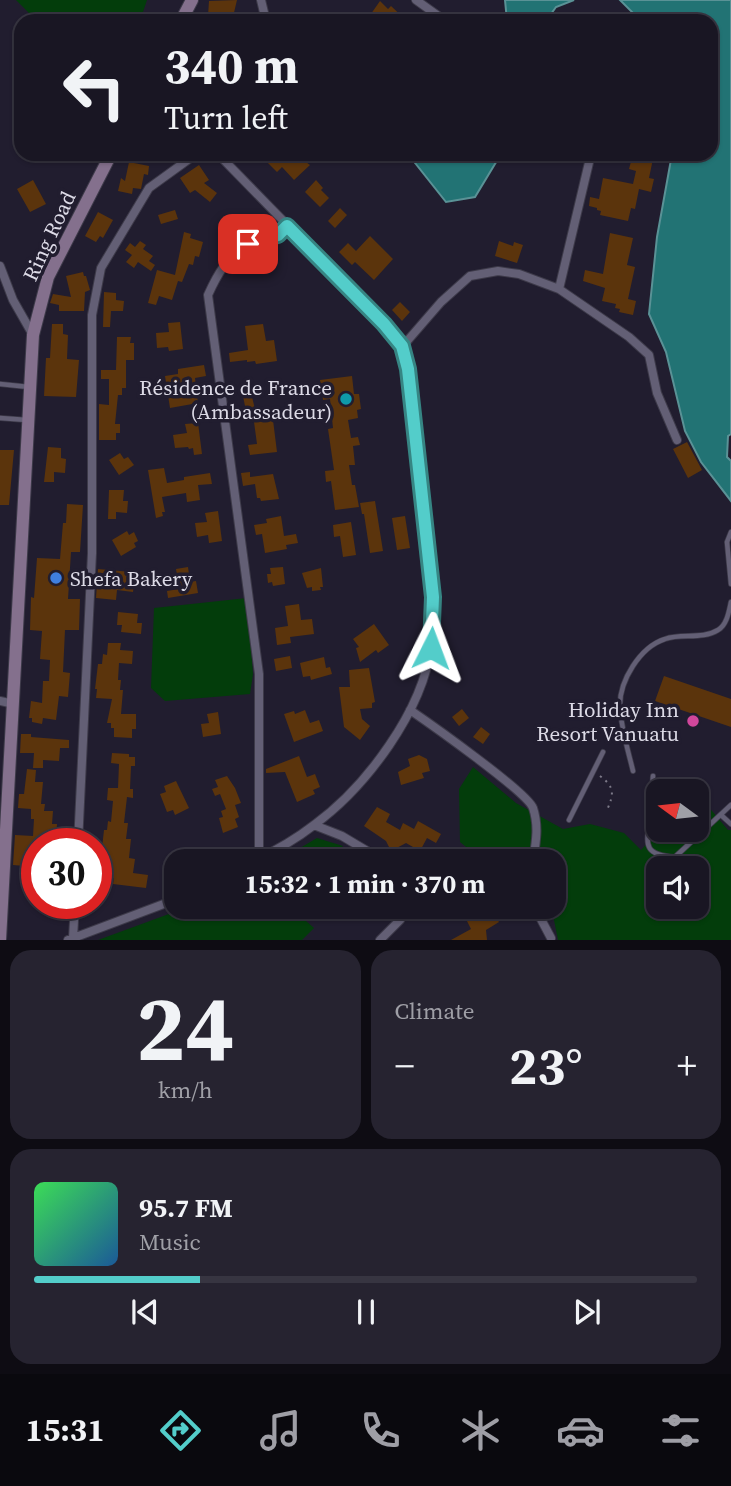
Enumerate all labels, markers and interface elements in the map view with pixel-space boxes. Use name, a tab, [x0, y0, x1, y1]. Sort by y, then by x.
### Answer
text: 340 m	[164, 32, 299, 99]
icon: left	[49, 42, 140, 133]
text: Turn left	[164, 96, 288, 140]
street label: Ring Road	[16, 186, 82, 286]
pin	[218, 214, 278, 274]
icon: arrive	[229, 225, 267, 263]
place label: Résidence de France (Ambassadeur)	[139, 373, 332, 426]
marker: Résidence de France (Ambassadeur)	[338, 391, 354, 407]
place label: Shefa Bakery	[70, 564, 192, 593]
marker: Shefa Bakery	[48, 570, 64, 586]
position arrow	[394, 611, 468, 685]
place label: Holiday Inn Resort Vanuatu	[536, 695, 679, 748]
marker: Holiday Inn Resort Vanuatu	[685, 713, 701, 729]
north arrow	[646, 779, 709, 842]
map controls	[646, 779, 709, 919]
speed limit sign: 30	[21, 828, 112, 919]
button: sound	[646, 856, 709, 919]
text: 15:32 · 1 min · 370 m	[245, 866, 485, 902]
text: 24	[136, 966, 235, 1090]
text: Climate	[395, 995, 474, 1027]
text: 23°	[509, 1030, 582, 1101]
text: −	[395, 1040, 415, 1092]
text: +	[677, 1040, 697, 1092]
text: km/h	[158, 1074, 213, 1106]
text: 95.7 FM	[139, 1190, 233, 1226]
text: Music	[139, 1226, 201, 1258]
icon: previous	[126, 1293, 164, 1331]
icon: pause	[347, 1293, 385, 1331]
icon: next	[568, 1293, 606, 1331]
icon: directions	[156, 1406, 205, 1455]
icon: music	[256, 1406, 305, 1455]
icon: phone	[356, 1406, 405, 1455]
icon: climate	[456, 1406, 505, 1455]
icon: car	[556, 1406, 605, 1455]
icon: filters	[656, 1406, 705, 1455]
text: 15:31	[26, 1408, 105, 1452]

